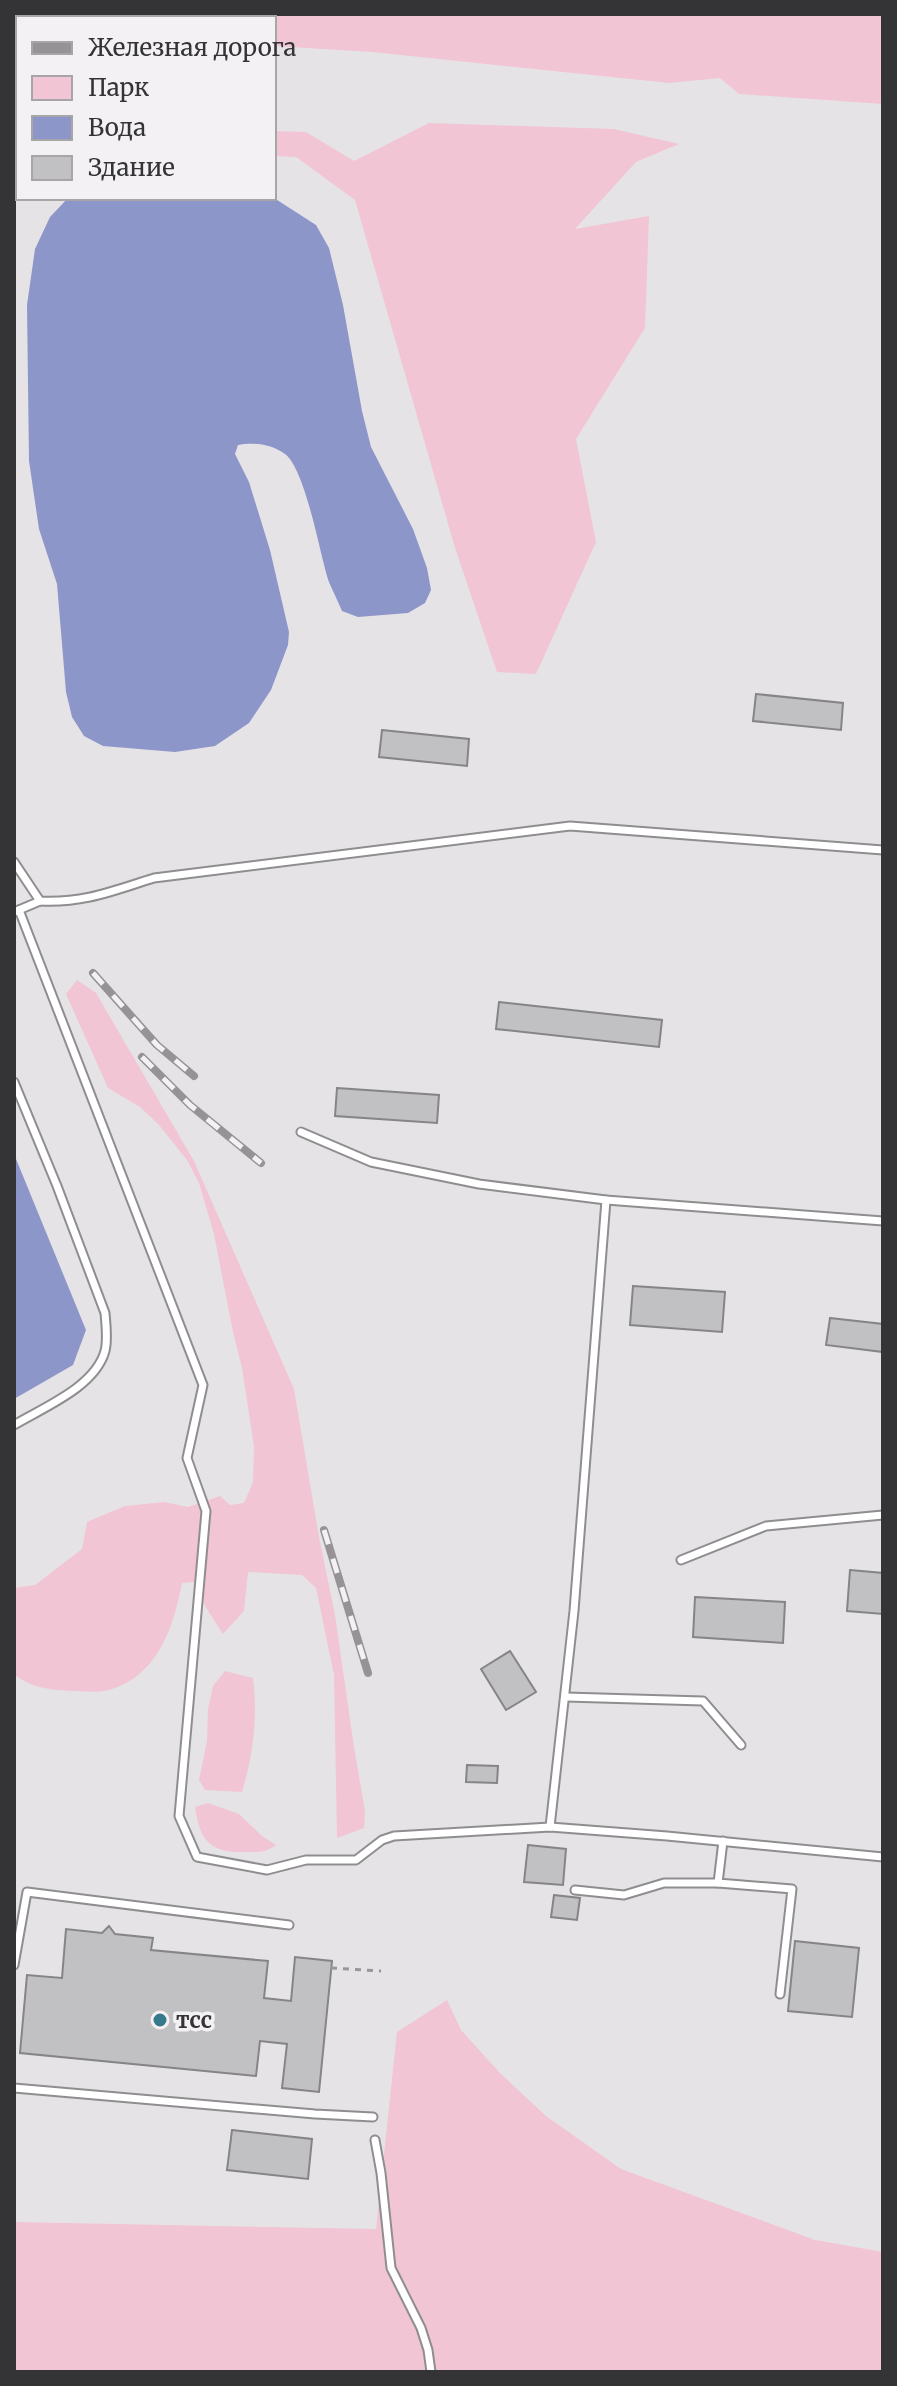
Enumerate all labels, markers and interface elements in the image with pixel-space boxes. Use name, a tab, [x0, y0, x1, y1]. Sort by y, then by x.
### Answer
legend	[16, 16, 276, 200]
text: Железная дорога	[88, 32, 296, 63]
text: Парк	[88, 72, 149, 103]
text: Вода	[88, 112, 146, 143]
text: Здание	[88, 152, 175, 183]
place label: тсс	[176, 2006, 212, 2034]
marker: тсс	[151, 2011, 169, 2029]

